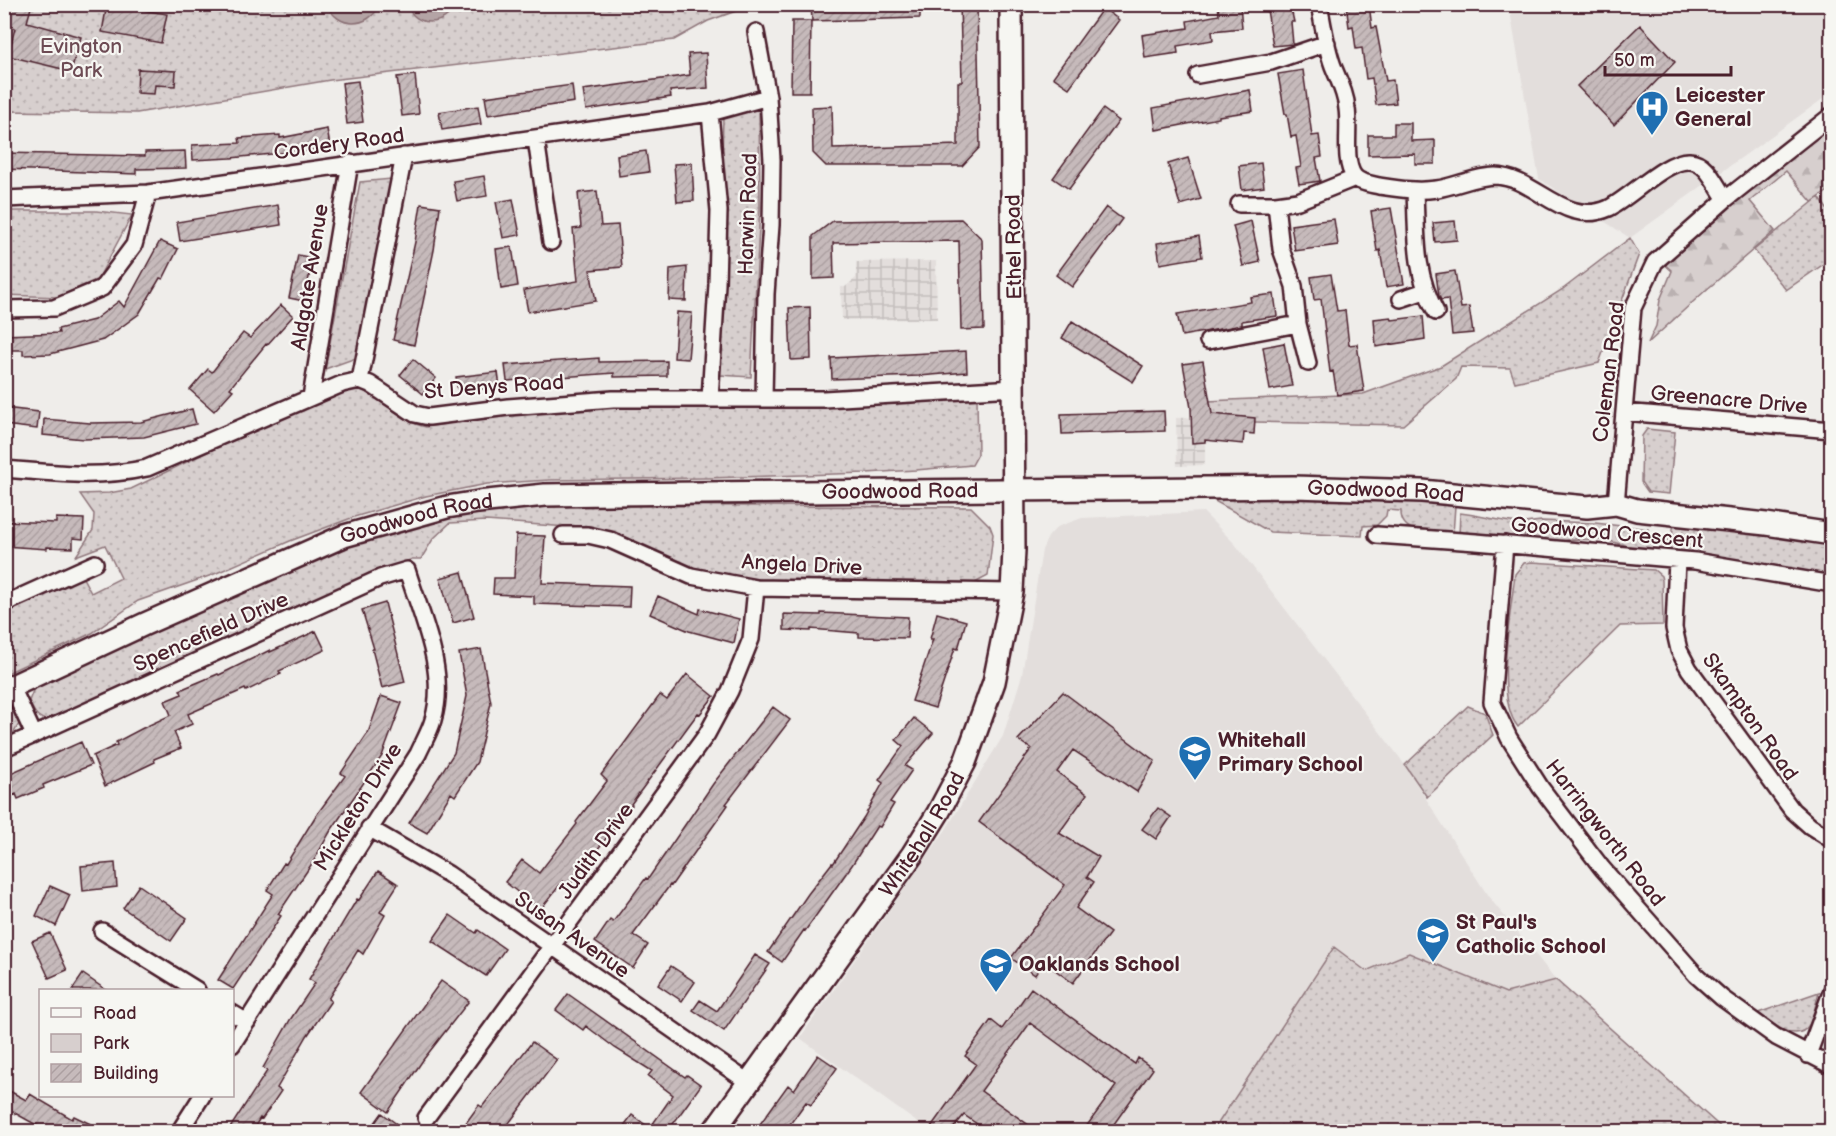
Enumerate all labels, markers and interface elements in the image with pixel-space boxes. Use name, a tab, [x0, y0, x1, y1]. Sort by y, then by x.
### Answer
park label: Evington Park	[40, 34, 122, 83]
scale bar	[1605, 39, 1731, 77]
text: 50 m	[1614, 50, 1655, 71]
place label: Leicester General	[1675, 83, 1766, 132]
hospital icon: Leicester General	[1634, 89, 1670, 136]
street label: Cordery Road	[272, 122, 406, 166]
street label: Harwin Road	[733, 153, 763, 275]
street label: Ethel Road	[1001, 194, 1027, 300]
street label: Aldgate Avenue	[286, 202, 334, 352]
street label: Coleman Road	[1588, 300, 1630, 444]
street label: St Denys Road	[423, 370, 565, 404]
street label: Greenacre Drive	[1650, 381, 1808, 419]
street label: Goodwood Road	[1307, 475, 1465, 508]
street label: Goodwood Road	[821, 478, 979, 504]
street label: Goodwood Road	[337, 488, 494, 549]
street label: Goodwood Crescent	[1510, 512, 1705, 554]
street label: Angela Drive	[741, 549, 863, 581]
street label: Spencefield Drive	[130, 587, 292, 677]
street label: Skampton Road	[1697, 648, 1803, 786]
place label: Whitehall Primary School	[1218, 728, 1363, 777]
school or university icon: Whitehall Primary School	[1177, 734, 1213, 781]
street label: Mickleton Drive	[309, 738, 407, 876]
street label: Harringworth Road	[1540, 755, 1670, 911]
street label: Whitehall Road	[874, 768, 970, 902]
street label: Judith Drive	[553, 798, 639, 904]
street label: Susan Avenue	[510, 886, 634, 984]
place label: St Paul's Catholic School	[1456, 910, 1606, 959]
school or university icon: St Paul's Catholic School	[1415, 916, 1451, 963]
school or university icon: Oaklands School	[978, 946, 1014, 993]
place label: Oaklands School	[1019, 952, 1180, 977]
legend	[39, 989, 234, 1097]
text: Road	[93, 1003, 137, 1024]
text: Park	[93, 1033, 129, 1054]
text: Building	[93, 1063, 159, 1084]

